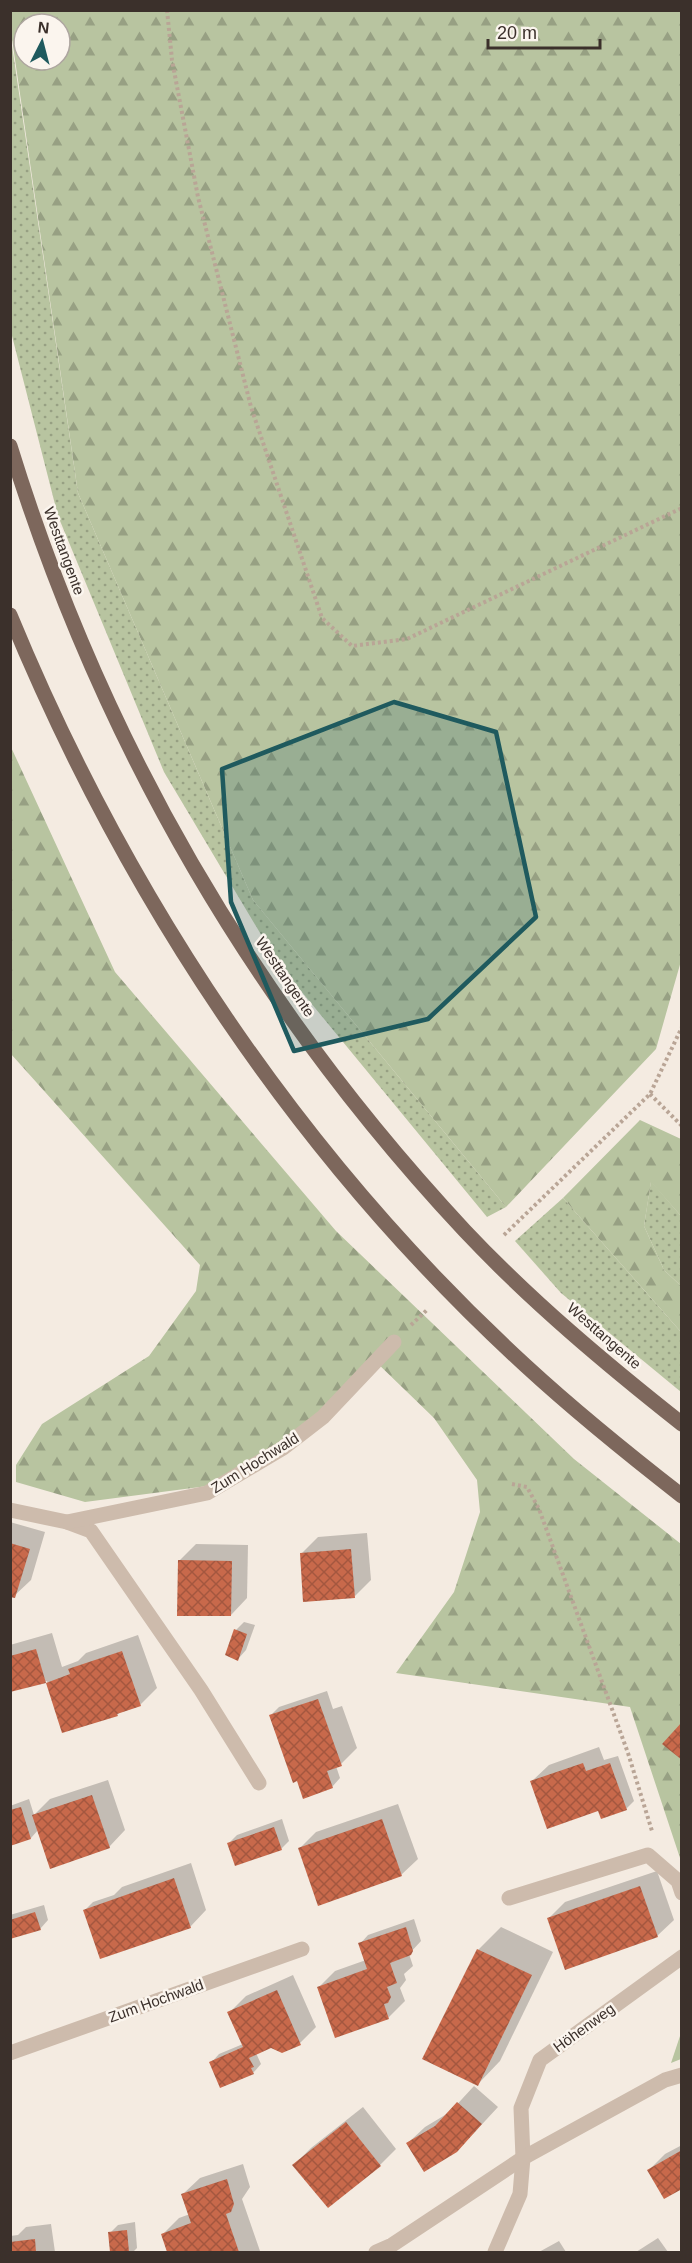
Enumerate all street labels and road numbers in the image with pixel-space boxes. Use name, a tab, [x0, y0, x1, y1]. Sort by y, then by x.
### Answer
street label: Westtangente	[41, 505, 88, 597]
street label: Westtangente	[253, 934, 318, 1020]
street label: Westtangente	[564, 1299, 645, 1372]
street label: Zum Hochwald	[208, 1429, 302, 1496]
street label: Zum Hochwald	[106, 1975, 206, 2026]
street label: Höhenweg	[550, 2000, 618, 2056]

